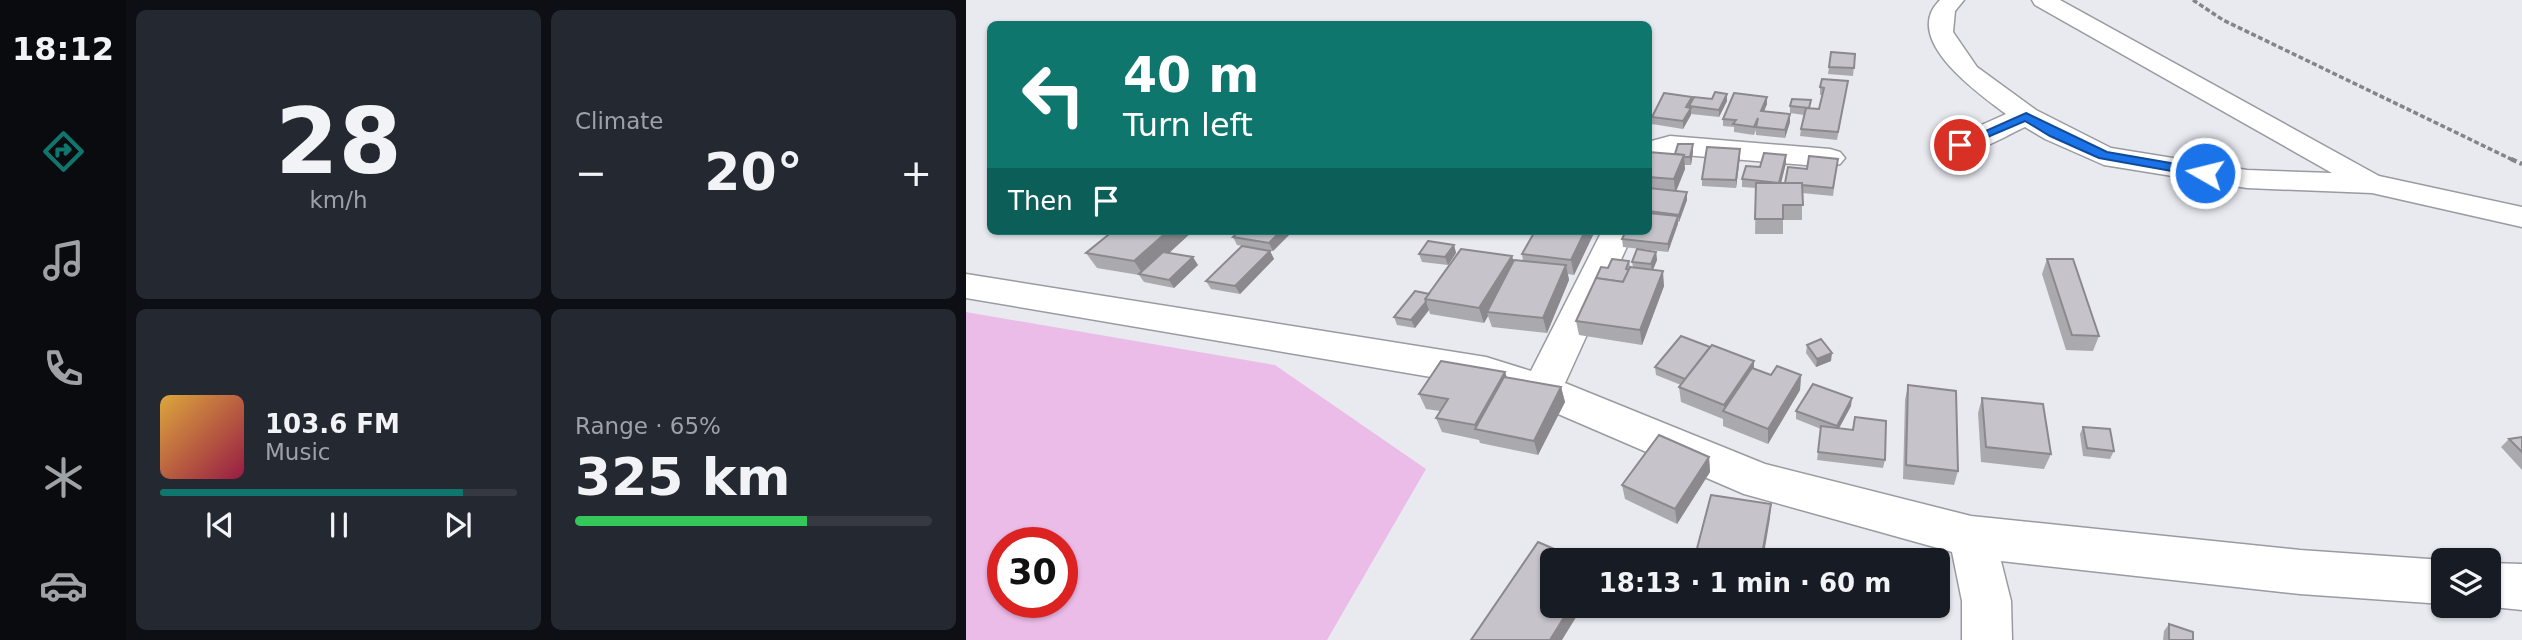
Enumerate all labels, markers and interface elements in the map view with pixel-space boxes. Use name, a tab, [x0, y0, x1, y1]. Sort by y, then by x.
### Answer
text: 18:12	[12, 30, 114, 68]
text: 40 m	[1123, 47, 1259, 104]
icon: left	[1008, 49, 1099, 140]
text: 28	[275, 89, 402, 194]
text: Turn left	[1123, 106, 1253, 144]
text: Climate	[575, 108, 664, 134]
pin	[1930, 115, 1990, 175]
icon: arrive	[1941, 126, 1979, 164]
icon: directions	[39, 127, 88, 176]
position arrow	[2168, 136, 2242, 210]
text: 20°	[704, 142, 803, 202]
text: −	[575, 151, 607, 195]
text: +	[900, 151, 932, 195]
icon: arrive	[1087, 182, 1125, 220]
text: Then	[1008, 186, 1073, 216]
text: km/h	[309, 187, 368, 213]
icon: music	[39, 236, 88, 285]
icon: phone	[39, 344, 88, 393]
text: 103.6 FM	[265, 409, 400, 439]
text: Range · 65%	[575, 413, 721, 439]
text: Music	[265, 439, 330, 465]
text: 325 km	[575, 447, 790, 507]
icon: climate	[39, 453, 88, 502]
icon: previous	[201, 506, 239, 544]
icon: pause	[320, 506, 358, 544]
icon: next	[439, 506, 477, 544]
speed limit sign: 30	[987, 527, 1078, 618]
map controls	[2431, 548, 2501, 618]
button: layers	[2431, 548, 2501, 618]
icon: car	[39, 561, 88, 610]
text: 18:13 · 1 min · 60 m	[1599, 568, 1891, 598]

